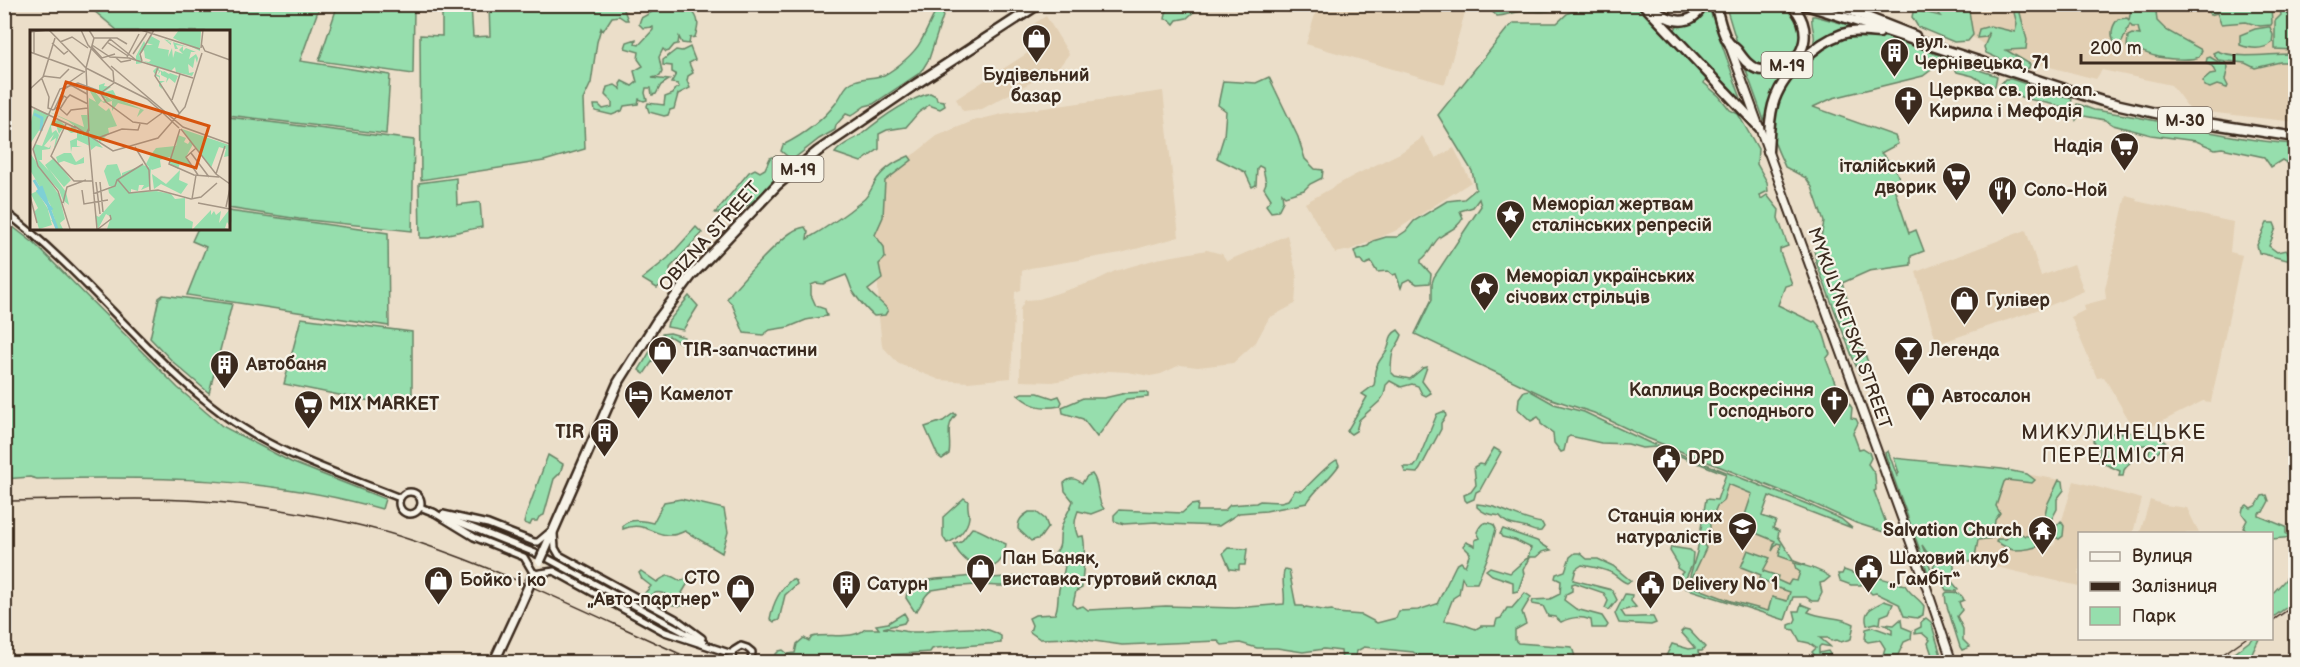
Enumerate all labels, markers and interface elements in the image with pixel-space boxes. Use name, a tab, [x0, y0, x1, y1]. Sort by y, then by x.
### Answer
shop icon: Будівельний базар	[1020, 22, 1052, 64]
scale bar	[2081, 27, 2234, 65]
inset map	[30, 30, 230, 230]
place label: вул. Чернівецька, 71	[1915, 32, 2049, 74]
building icon: вул. Чернівецька, 71	[1878, 36, 1910, 78]
text: 200 m	[2090, 38, 2142, 59]
road number: М-19	[1762, 52, 1812, 78]
place label: Будівельний базар	[983, 65, 1089, 107]
place label: Церква св. рівноап. Кирила і Мефодія	[1929, 80, 2097, 122]
church icon: Церква св. рівноап. Кирила і Мефодія	[1892, 84, 1924, 126]
road number: М-30	[2158, 107, 2212, 133]
supermarket icon: Надія	[2108, 130, 2140, 172]
place label: Надія	[2053, 136, 2103, 157]
road number: М-19	[772, 156, 824, 182]
place label: італійський дворик	[1839, 156, 1936, 198]
supermarket icon: італійський дворик	[1941, 160, 1973, 202]
restaurant icon: Соло-Ной	[1987, 174, 2019, 216]
street label: OBIZNA STREET	[655, 177, 764, 296]
place label: Соло-Ной	[2024, 180, 2107, 201]
place label: Меморіал жертвам сталінських репресій	[1532, 194, 1712, 236]
place icon: Меморіал жертвам сталінських репресій	[1495, 198, 1527, 240]
street label: MYKULYNETSKA STREET	[1803, 224, 1896, 432]
place label: Меморіал українських січових стрільців	[1506, 266, 1695, 308]
place icon: Меморіал українських січових стрільців	[1469, 270, 1501, 312]
shop icon: Гулівер	[1949, 284, 1981, 326]
place label: Гулівер	[1986, 290, 2050, 311]
shop icon: TIR-запчастини	[646, 334, 678, 376]
bar icon: Легенда	[1892, 334, 1924, 376]
place label: TIR-запчастини	[683, 340, 817, 361]
place label: Легенда	[1928, 340, 2000, 361]
building icon: Автобаня	[209, 348, 241, 390]
place label: Автобаня	[245, 354, 327, 375]
hotel icon: Камелот	[623, 378, 655, 420]
place label: Каплиця Воскресіння Господнього	[1629, 380, 1814, 422]
shop icon: Автосалон	[1905, 380, 1937, 422]
place label: Камелот	[660, 384, 733, 405]
church icon: Каплиця Воскресіння Господнього	[1819, 384, 1851, 426]
place label: Автосалон	[1941, 386, 2031, 407]
supermarket icon: MIX MARKET	[292, 388, 324, 430]
place label: MIX MARKET	[329, 394, 440, 415]
building icon: TIR	[589, 416, 621, 458]
district label: МИКУЛИНЕЦЬКЕ ПЕРЕДМІСТЯ	[2021, 421, 2207, 468]
place label: TIR	[555, 422, 584, 443]
public building icon: DPD	[1651, 442, 1683, 484]
place label: DPD	[1688, 448, 1724, 469]
place label: Станція юних натуралістів	[1608, 506, 1723, 548]
school or university icon: Станція юних натуралістів	[1727, 510, 1759, 552]
temple icon: Salvation Church	[2027, 514, 2059, 556]
place label: Salvation Church	[1883, 520, 2022, 541]
legend	[2078, 532, 2273, 640]
text: Вулиця	[2132, 546, 2193, 567]
place label: Пан Баняк, виставка-гуртовий склад	[1002, 548, 1217, 590]
place label: Шаховий клуб „Гамбіт“	[1889, 548, 2010, 590]
shop icon: Пан Баняк, виставка-гуртовий склад	[965, 552, 997, 594]
public building icon: Шаховий клуб „Гамбіт“	[1852, 552, 1884, 594]
shop icon: Бойко і ко	[423, 564, 455, 606]
place label: СТО „Авто-партнер“	[587, 568, 720, 610]
building icon: Сатурн	[830, 568, 862, 610]
public building icon: Delivery No 1	[1635, 568, 1667, 610]
place label: Бойко і ко	[460, 570, 546, 591]
shop icon: СТО „Авто-партнер“	[725, 572, 757, 614]
place label: Сатурн	[867, 574, 928, 595]
place label: Delivery No 1	[1672, 574, 1779, 595]
text: Залізниця	[2132, 576, 2217, 597]
text: Парк	[2132, 606, 2176, 627]

